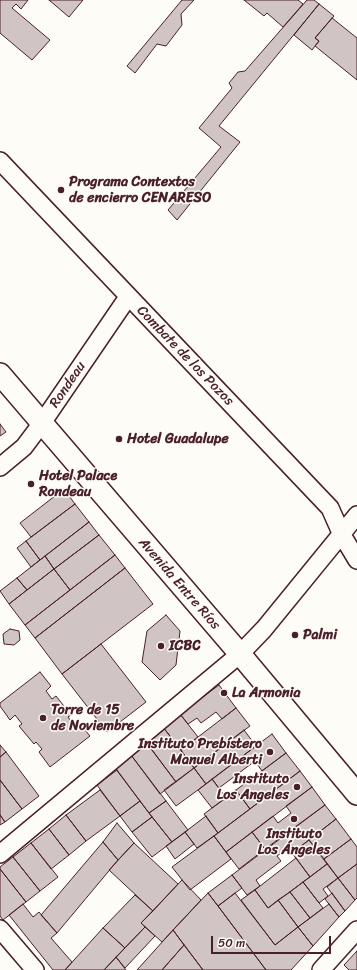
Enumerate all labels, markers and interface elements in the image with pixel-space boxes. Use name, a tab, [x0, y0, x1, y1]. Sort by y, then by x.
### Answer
place label: Programa Contextos de encierro CENARESO	[69, 174, 211, 206]
marker: Programa Contextos de encierro CENARESO	[56, 185, 66, 195]
street label: Combate de los Pozos	[133, 303, 237, 409]
street label: Rondeau	[46, 359, 90, 411]
place label: Hotel Guadalupe	[127, 431, 229, 447]
marker: Hotel Guadalupe	[114, 434, 124, 444]
place label: Hotel Palace Rondeau	[39, 468, 117, 500]
marker: Hotel Palace Rondeau	[26, 479, 36, 489]
street label: Avenida Entre Ríos	[135, 535, 223, 633]
place label: Palmi	[303, 627, 337, 643]
marker: Palmi	[290, 630, 300, 640]
place label: ICBC	[169, 638, 201, 654]
marker: ICBC	[156, 641, 166, 651]
place label: La Armonia	[232, 685, 300, 701]
marker: La Armonia	[219, 688, 229, 698]
place label: Torre de 15 de Noviembre	[51, 702, 134, 734]
marker: Torre de 15 de Noviembre	[38, 713, 48, 723]
place label: Instituto Prebístero Manuel Alberti	[138, 736, 262, 768]
marker: Instituto Prebístero Manuel Alberti	[265, 747, 275, 757]
place label: Instituto Los Angeles	[217, 771, 289, 804]
marker: Instituto Los Angeles	[292, 782, 302, 792]
marker: Instituto Los Ángeles	[289, 814, 299, 824]
place label: Instituto Los Ángeles	[258, 826, 330, 858]
scale bar	[213, 928, 333, 954]
text: 50 m	[218, 932, 245, 954]

